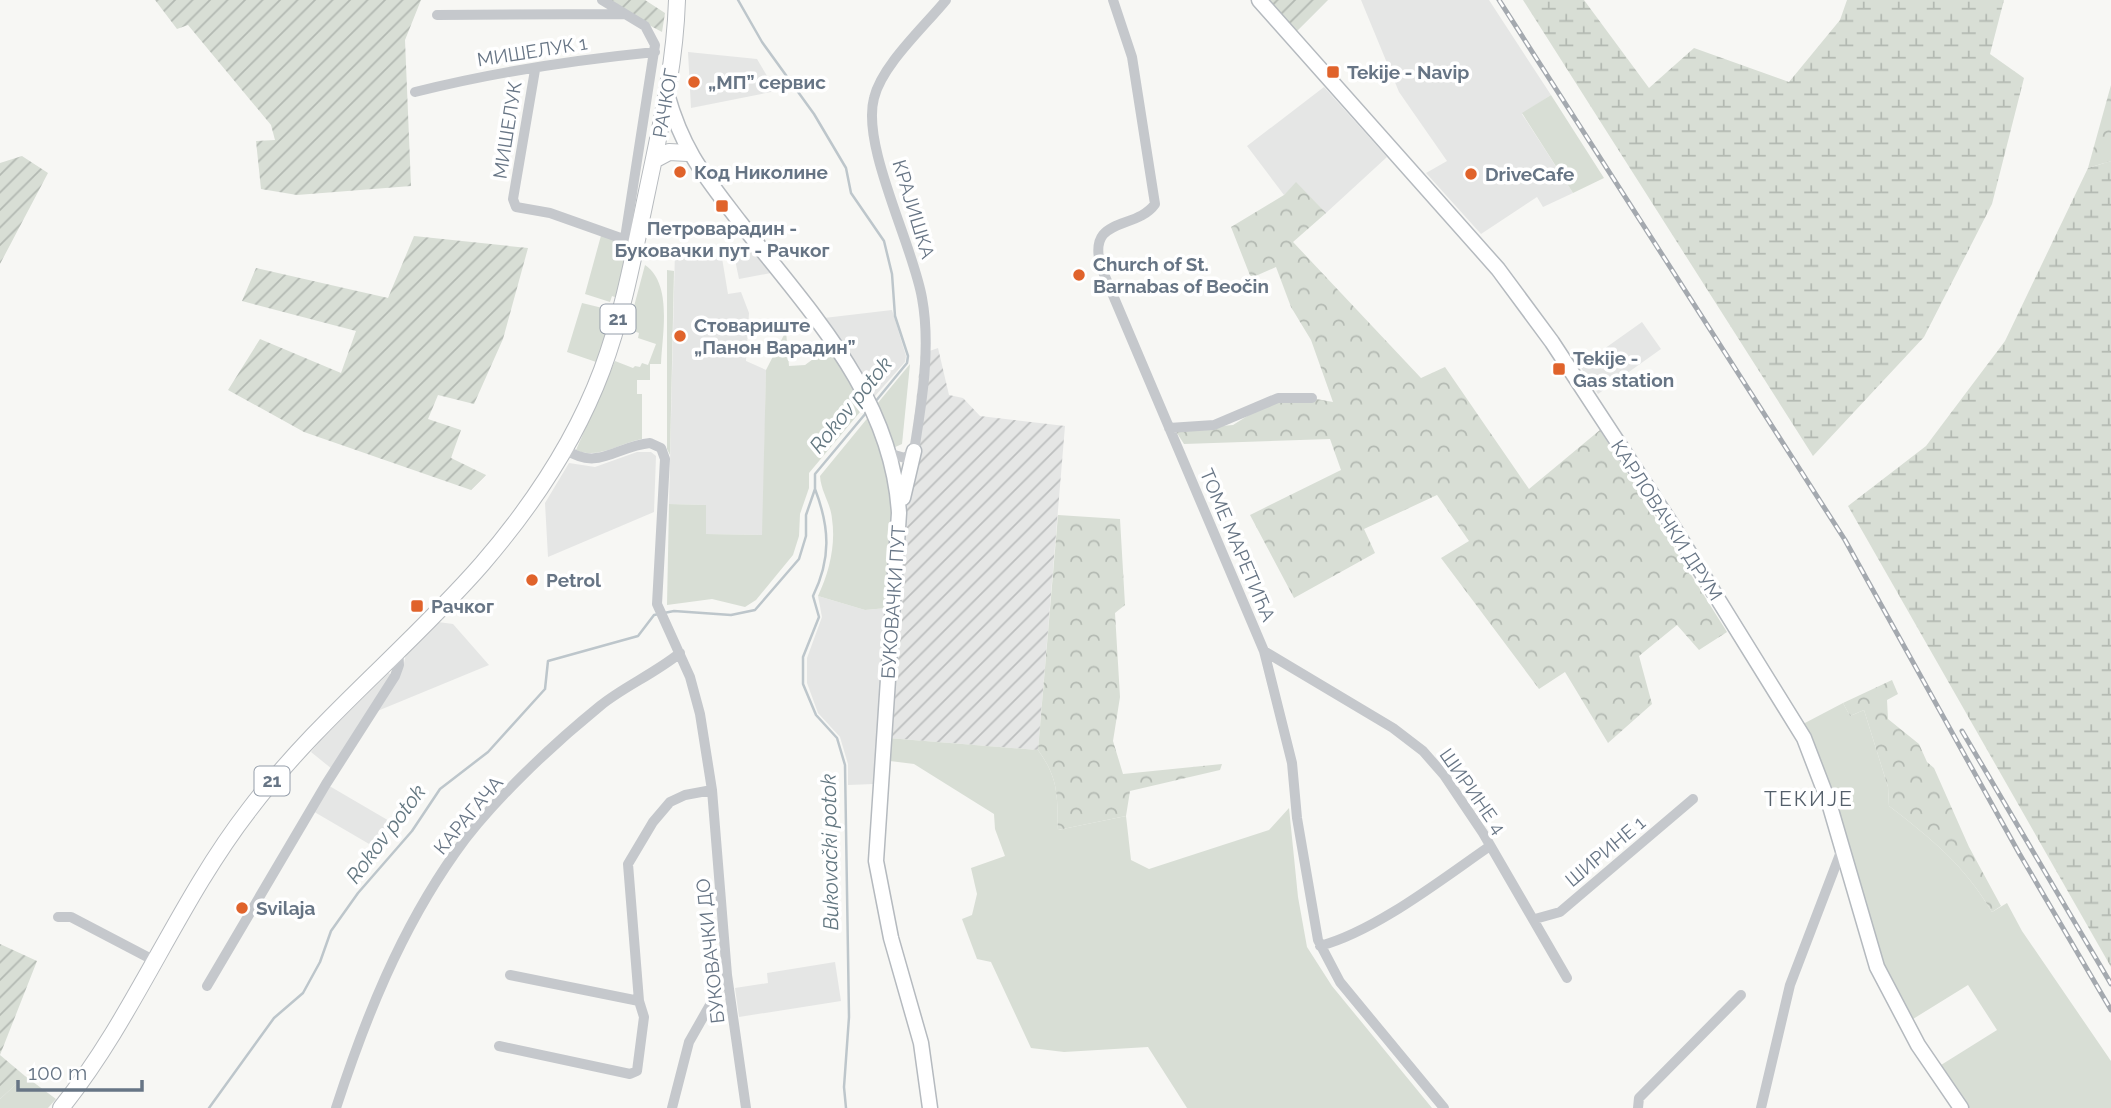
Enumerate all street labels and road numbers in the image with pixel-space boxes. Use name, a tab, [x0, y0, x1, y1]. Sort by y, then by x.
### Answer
street label: МИШЕЛУК 1	[475, 31, 589, 71]
street label: РАЧКОГ	[648, 66, 682, 139]
street label: МИШЕЛУК	[488, 80, 526, 180]
street label: КРАЈИШКА	[889, 157, 940, 261]
road number: 21	[600, 304, 636, 334]
street label: КАРЛОВАЧКИ ДРУМ	[1607, 436, 1727, 604]
street label: ТОМЕ МАРЕТИЋА	[1196, 465, 1280, 625]
street label: БУКОВАЧКИ ПУТ	[877, 524, 909, 680]
street label: ШИРИНЕ 4	[1435, 744, 1511, 838]
road number: 21	[254, 766, 290, 796]
street label: КАРАГАЧА	[429, 771, 507, 859]
street label: ШИРИНЕ 1	[1561, 811, 1649, 891]
street label: БУКОВАЧКИ ДО	[691, 877, 729, 1025]

